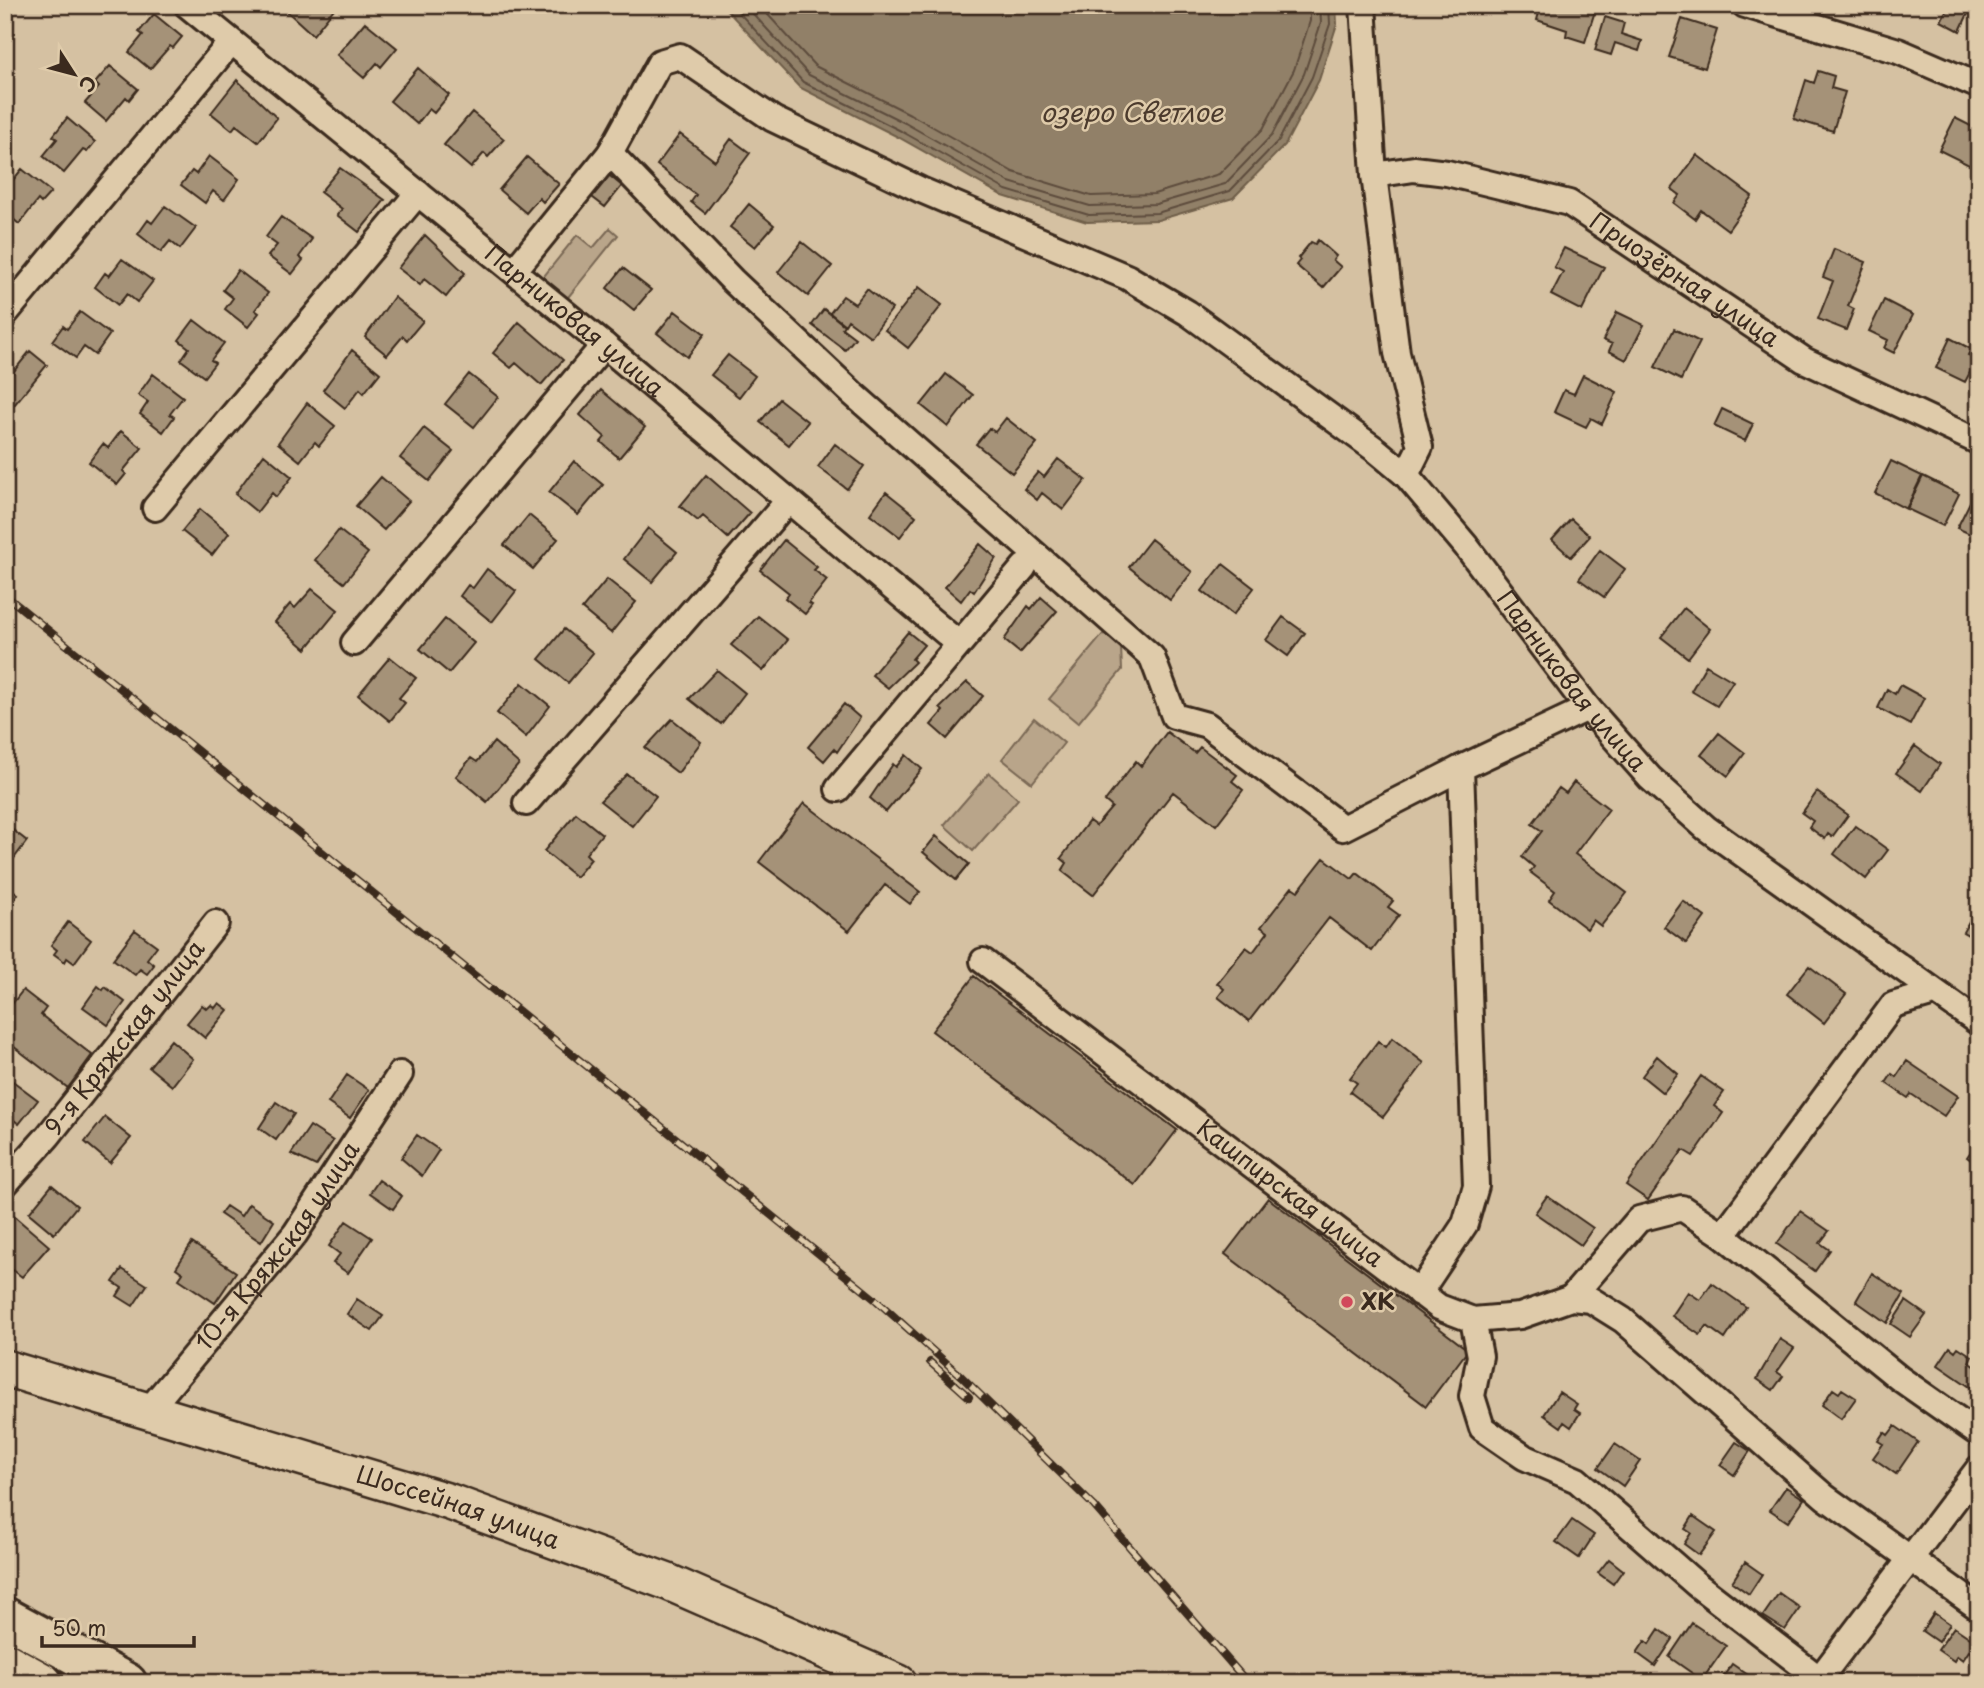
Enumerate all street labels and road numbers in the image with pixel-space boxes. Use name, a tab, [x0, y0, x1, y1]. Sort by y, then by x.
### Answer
street label: Приозёрная улица	[1583, 202, 1787, 355]
street label: Парниковая улица	[478, 235, 673, 405]
street label: Парниковая улица	[1489, 582, 1656, 779]
street label: 9-я Кряжская улица	[35, 931, 212, 1143]
street label: Кашпирская улица	[1190, 1109, 1392, 1275]
street label: 10-я Кряжская улица	[185, 1133, 367, 1358]
street label: Шоссейная улица	[352, 1455, 565, 1557]

